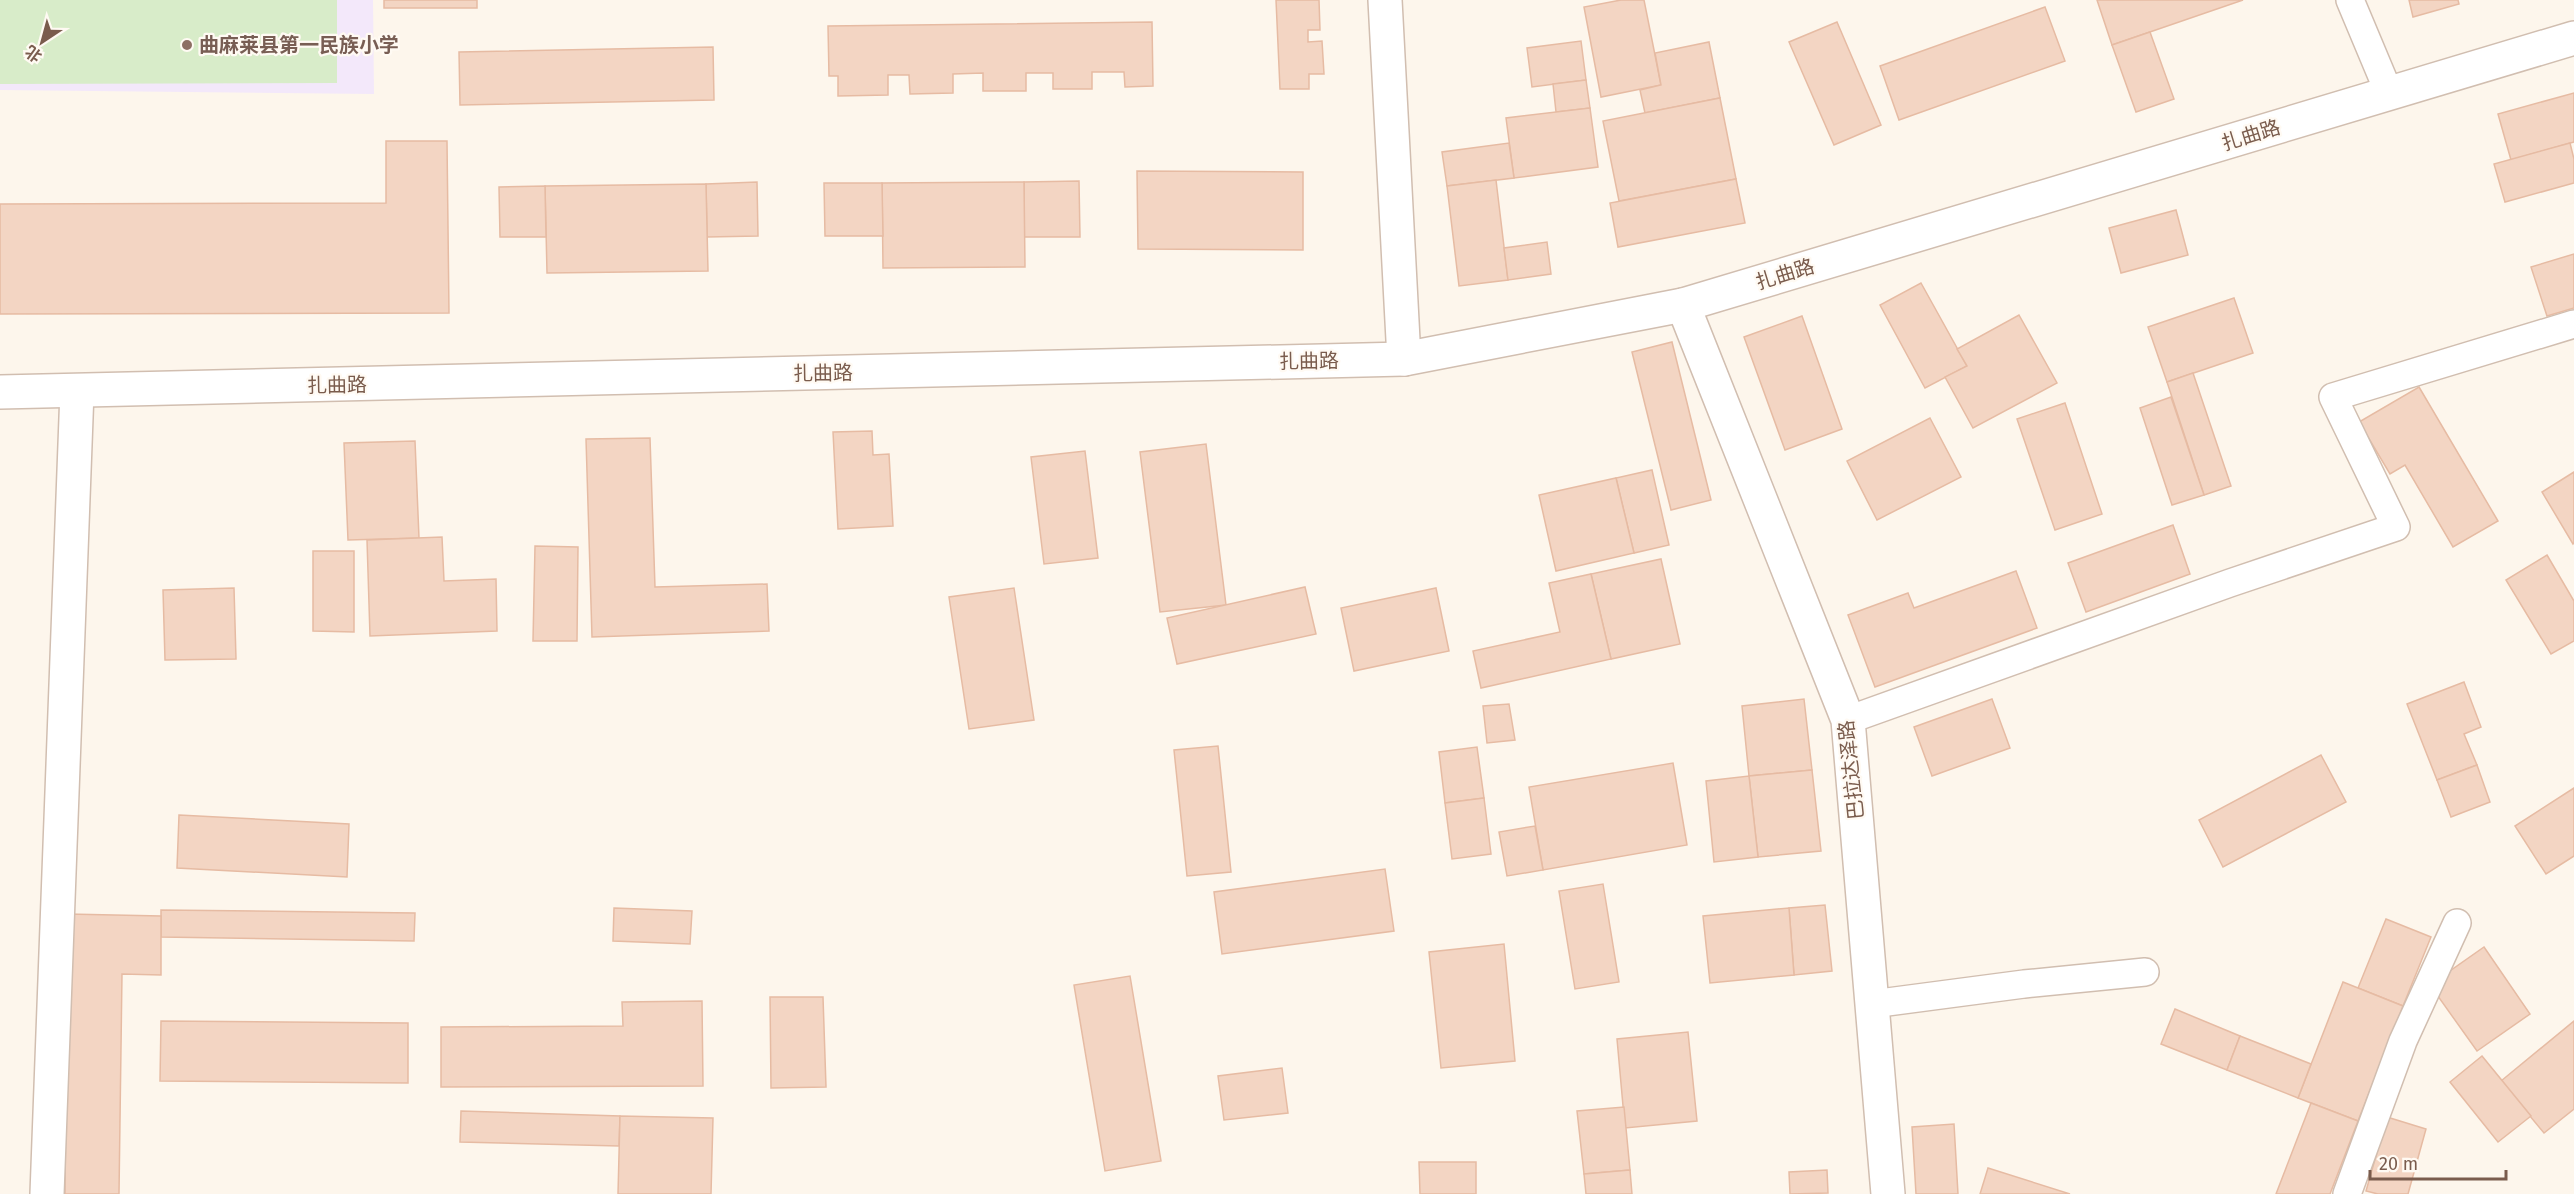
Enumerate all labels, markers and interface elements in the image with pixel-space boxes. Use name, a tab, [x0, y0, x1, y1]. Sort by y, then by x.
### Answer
north arrow	[12, 12, 72, 72]
place label: 曲麻莱县第一民族小学	[199, 33, 399, 57]
marker: 曲麻莱县第一民族小学	[180, 38, 194, 52]
text: 北	[21, 41, 46, 66]
street label: 扎曲路	[2219, 115, 2283, 155]
street label: 扎曲路	[1753, 254, 1817, 294]
street label: 扎曲路	[1279, 348, 1339, 374]
street label: 扎曲路	[793, 360, 853, 386]
street label: 扎曲路	[307, 372, 367, 398]
street label: 巴拉达泽路	[1834, 719, 1868, 821]
scale bar	[2370, 1143, 2506, 1181]
text: 20 m	[2379, 1153, 2418, 1175]

